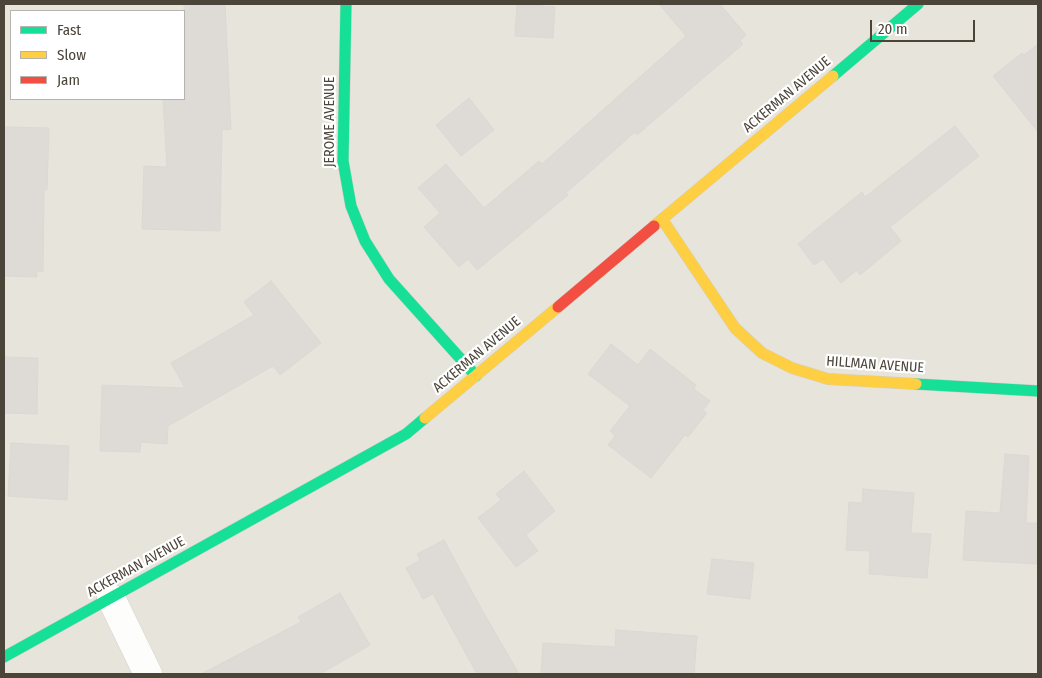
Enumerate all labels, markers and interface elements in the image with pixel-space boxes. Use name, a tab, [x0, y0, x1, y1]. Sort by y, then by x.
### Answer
legend	[10, 10, 185, 100]
scale bar	[872, 10, 977, 42]
text: 20 m	[878, 20, 908, 38]
text: Fast	[57, 21, 81, 39]
text: Slow	[57, 46, 86, 64]
street label: ACKERMAN AVENUE	[740, 53, 834, 137]
text: Jam	[57, 71, 80, 89]
street label: JEROME AVENUE	[322, 77, 338, 167]
street label: ACKERMAN AVENUE	[430, 313, 524, 397]
street label: HILLMAN AVENUE	[826, 353, 924, 377]
street label: ACKERMAN AVENUE	[84, 533, 188, 601]

